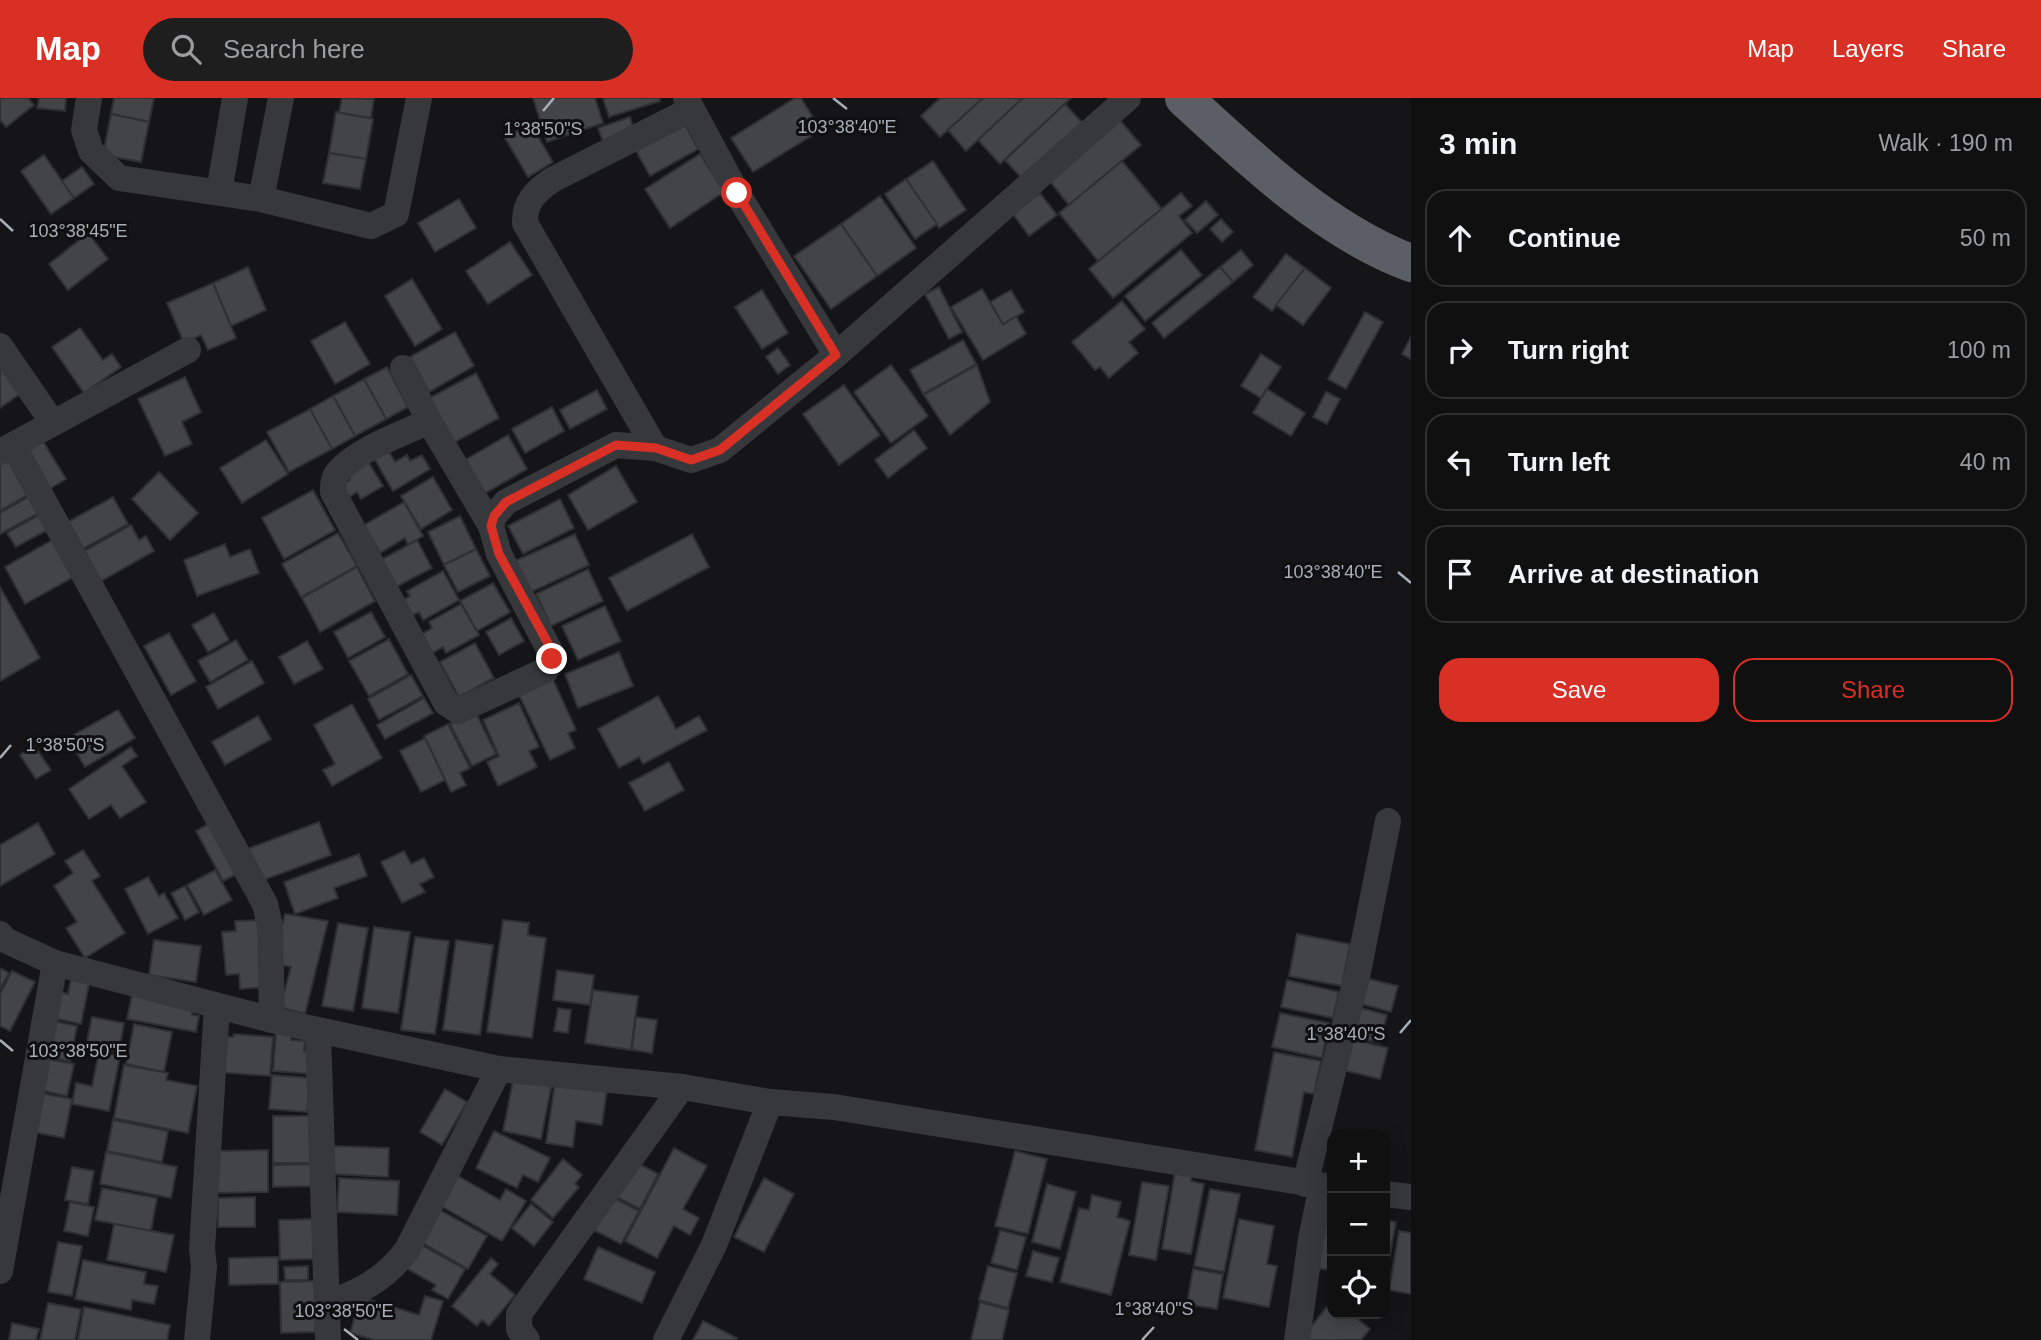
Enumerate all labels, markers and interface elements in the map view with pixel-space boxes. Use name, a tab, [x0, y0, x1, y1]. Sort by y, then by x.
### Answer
search box	[143, 18, 633, 81]
text: Map	[35, 30, 101, 67]
icon: search	[167, 30, 205, 68]
text: Search here	[223, 34, 365, 64]
text: Map	[1747, 35, 1794, 62]
text: Layers	[1832, 35, 1904, 62]
text: Share	[1942, 35, 2006, 62]
text: 103°38'40"E	[797, 117, 897, 137]
text: 1°38'50"S	[503, 119, 583, 139]
text: 3 min	[1439, 127, 1517, 160]
text: Walk · 190 m	[1878, 130, 2013, 156]
route start	[721, 177, 752, 208]
icon: ahead	[1441, 219, 1479, 257]
text: 103°38'45"E	[28, 221, 128, 241]
text: Continue	[1508, 223, 1621, 253]
text: 50 m	[1960, 225, 2011, 251]
icon: right	[1441, 331, 1479, 369]
text: Turn right	[1508, 335, 1629, 365]
text: 100 m	[1947, 337, 2011, 363]
icon: left	[1441, 443, 1479, 481]
text: Turn left	[1508, 447, 1610, 477]
text: 40 m	[1960, 449, 2011, 475]
icon: arrive	[1441, 555, 1479, 593]
text: Arrive at destination	[1508, 559, 1759, 589]
text: 103°38'40"E	[1283, 562, 1383, 582]
route end	[536, 643, 567, 674]
button: Save	[1439, 658, 1719, 722]
button: Share	[1733, 658, 2013, 722]
text: 1°38'50"S	[25, 735, 105, 755]
text: 1°38'40"S	[1306, 1024, 1386, 1044]
text: 103°38'50"E	[28, 1041, 128, 1061]
map controls	[1327, 1130, 1390, 1319]
button: +	[1327, 1130, 1390, 1193]
button: −	[1327, 1193, 1390, 1256]
button: locate	[1327, 1256, 1390, 1319]
text: 1°38'40"S	[1114, 1299, 1194, 1319]
text: 103°38'50"E	[294, 1301, 394, 1321]

